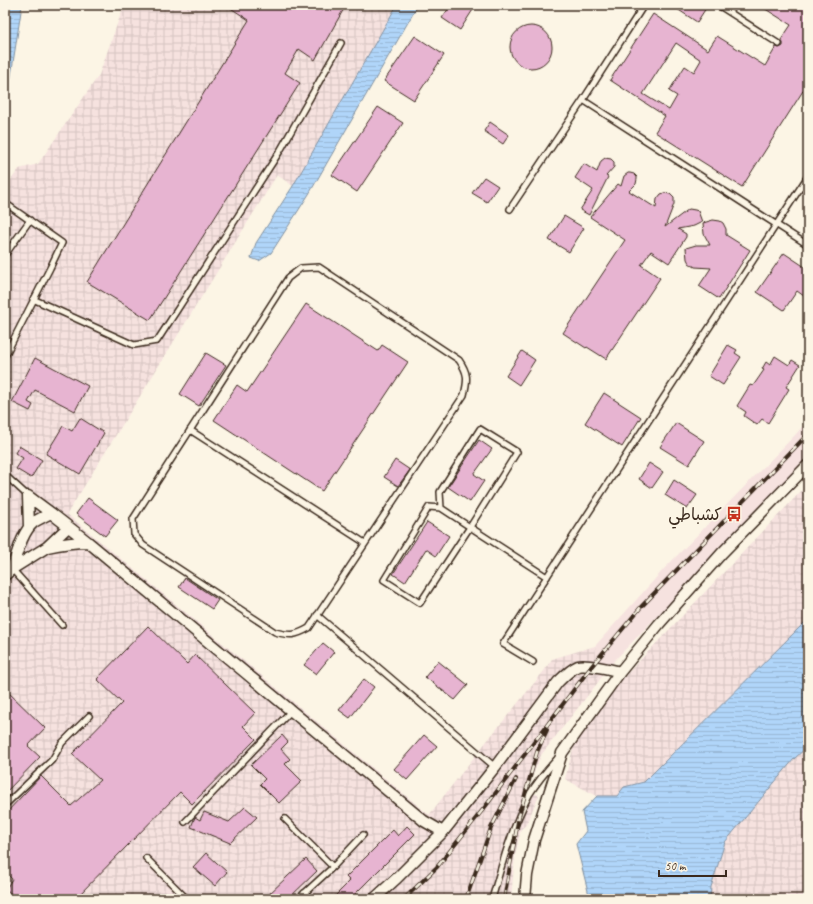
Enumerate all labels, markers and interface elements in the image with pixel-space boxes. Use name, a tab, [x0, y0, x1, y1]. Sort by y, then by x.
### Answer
place label: كشباطي	[668, 504, 722, 529]
bus stop icon: كشباطي	[725, 505, 743, 523]
scale bar	[659, 852, 726, 878]
text: 50 m	[665, 858, 687, 874]

